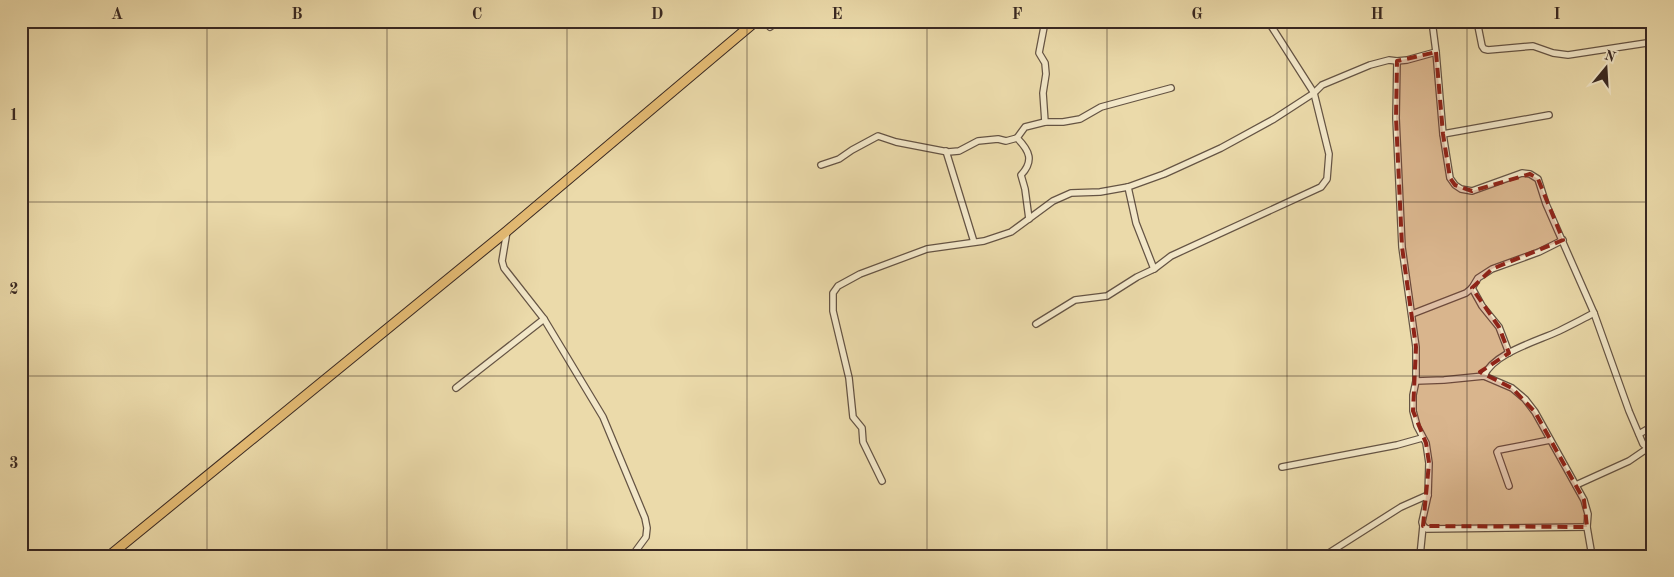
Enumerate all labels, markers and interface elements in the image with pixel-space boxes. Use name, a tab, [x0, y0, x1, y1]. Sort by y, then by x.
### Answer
text: A	[111, 7, 123, 23]
text: B	[291, 7, 303, 23]
text: C	[472, 7, 482, 23]
text: D	[651, 7, 663, 23]
text: E	[831, 7, 843, 23]
text: F	[1012, 7, 1023, 23]
text: G	[1191, 7, 1203, 23]
text: H	[1370, 7, 1384, 23]
text: I	[1553, 7, 1561, 23]
north arrow	[1582, 42, 1632, 92]
text: N	[1602, 48, 1617, 65]
text: 1	[9, 108, 19, 124]
text: 2	[9, 282, 19, 298]
text: 3	[9, 456, 19, 472]

